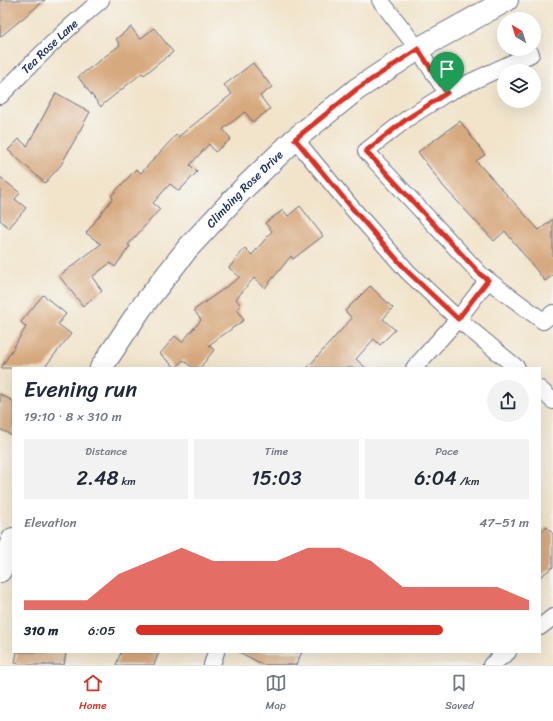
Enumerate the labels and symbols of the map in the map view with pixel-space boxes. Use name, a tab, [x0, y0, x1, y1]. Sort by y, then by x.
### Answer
north arrow	[497, 12, 541, 56]
street label: Tea Rose Lane	[16, 13, 84, 80]
pin	[430, 52, 464, 93]
street label: Climbing Rose Drive	[200, 144, 289, 233]

